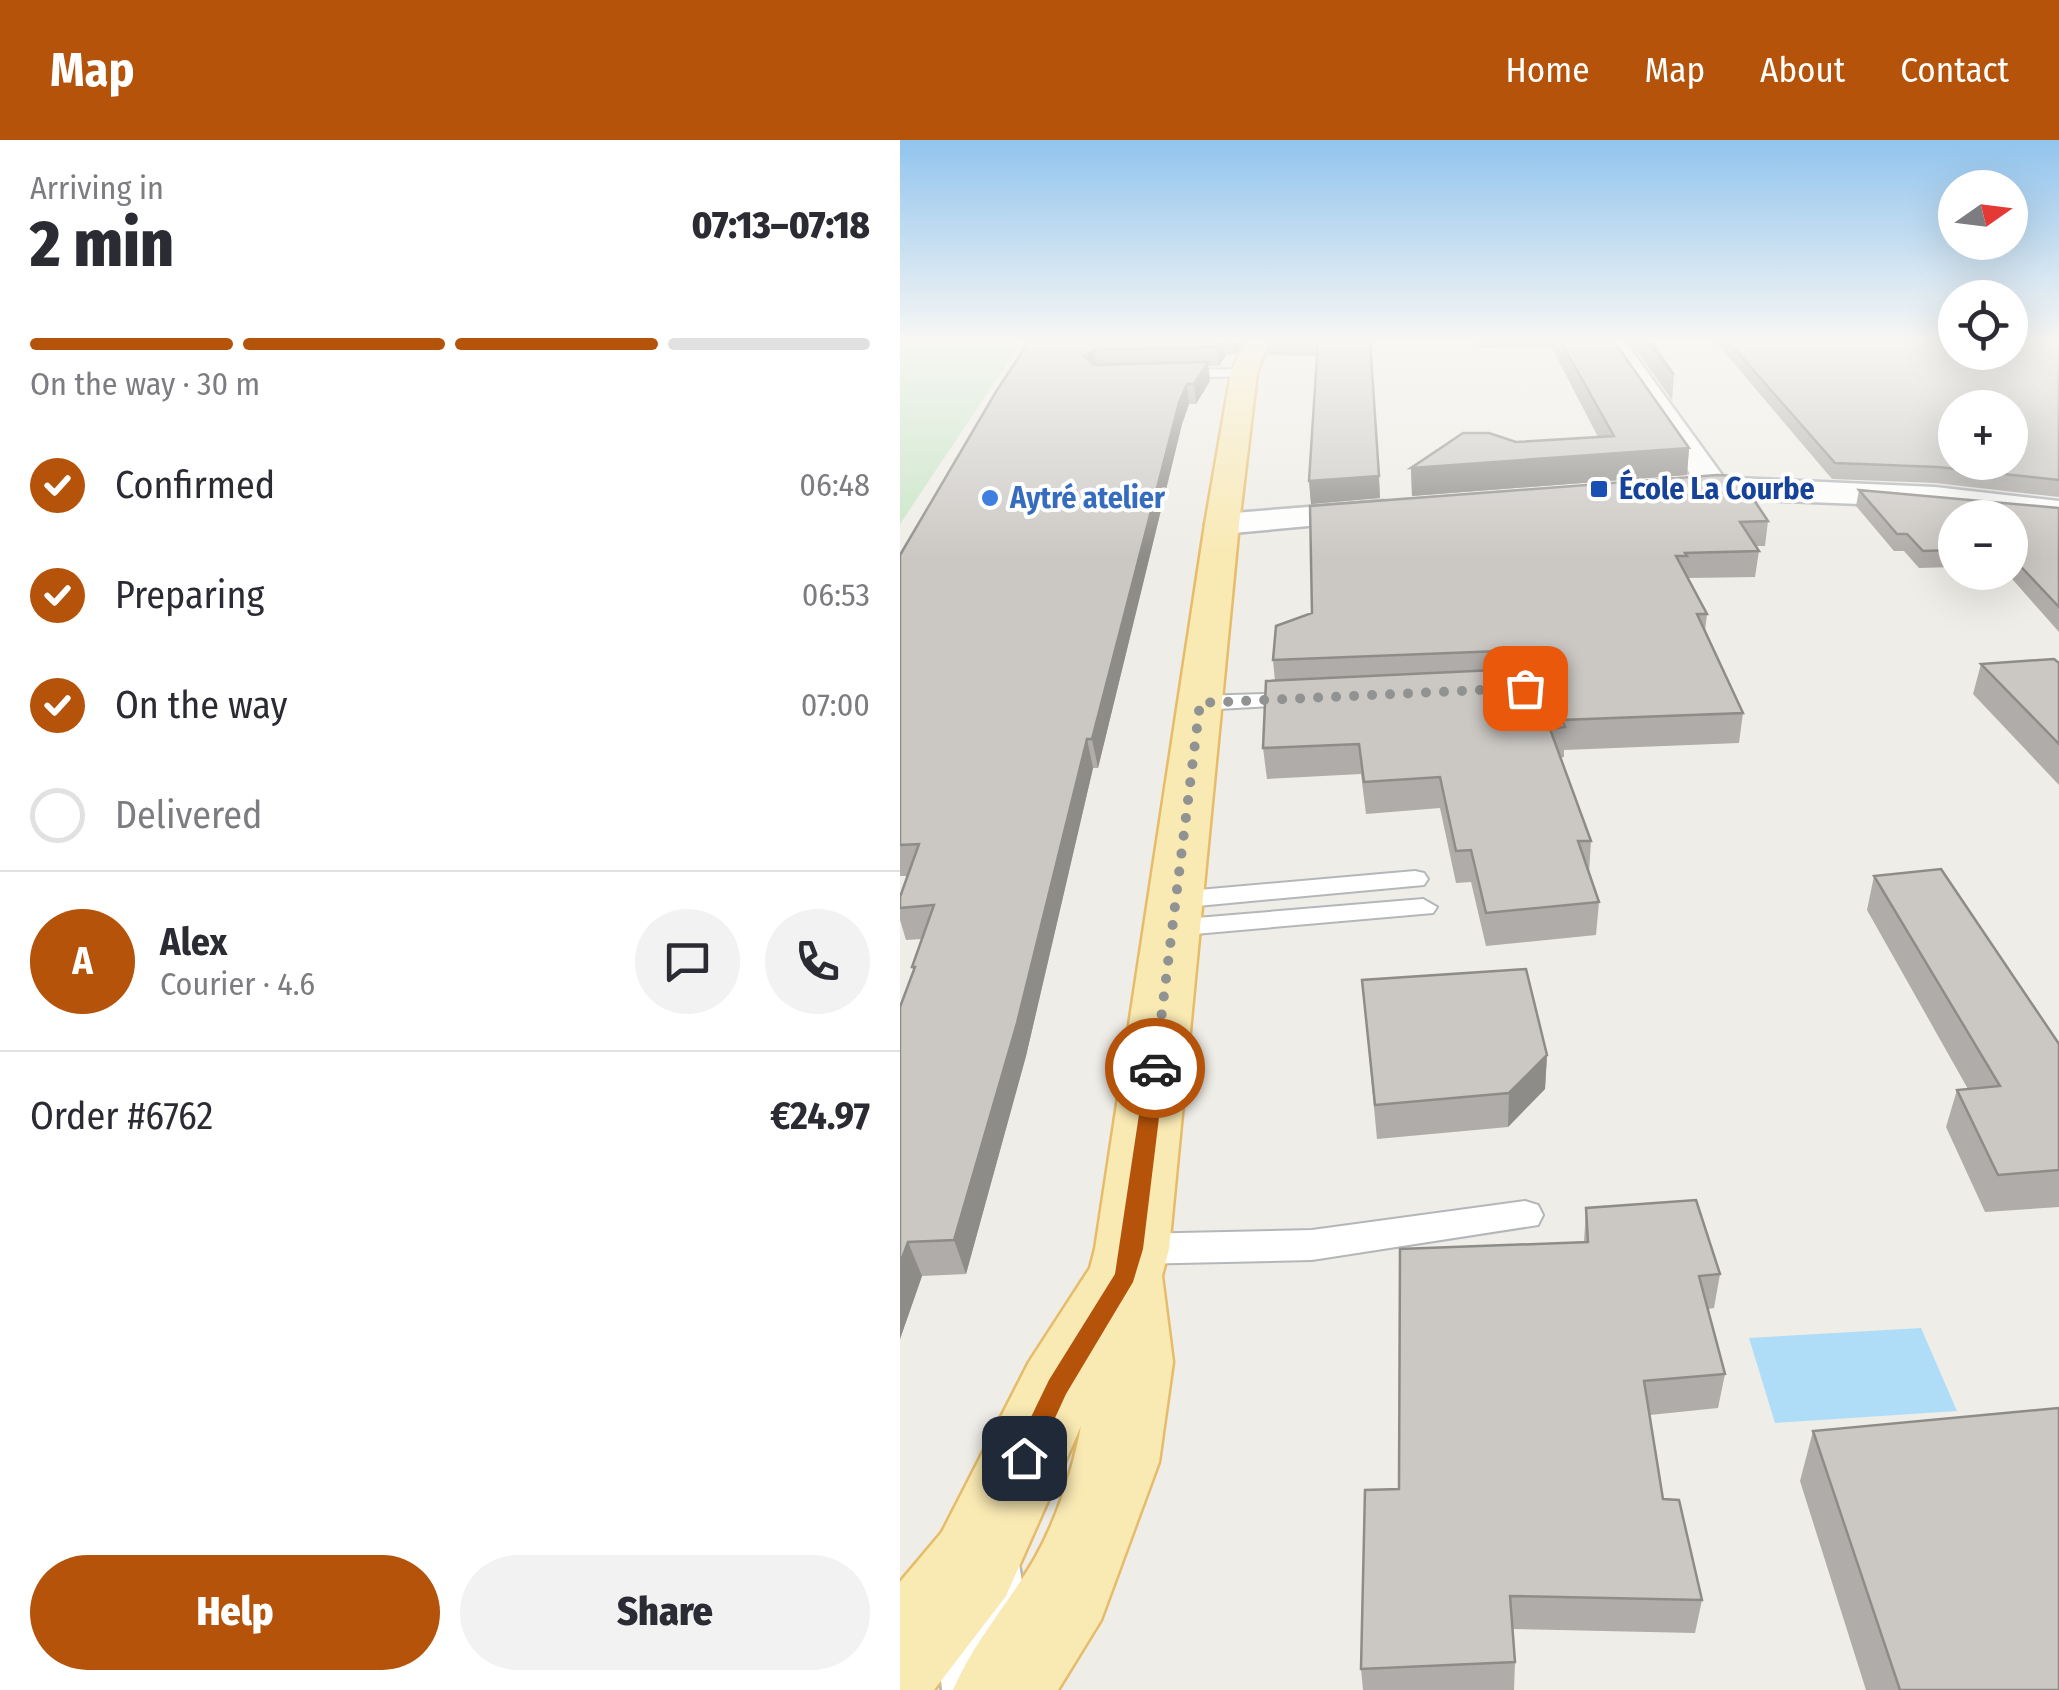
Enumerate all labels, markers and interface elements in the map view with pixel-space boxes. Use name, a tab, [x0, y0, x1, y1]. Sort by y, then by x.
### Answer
text: Map	[50, 41, 134, 99]
text: Home	[1506, 49, 1589, 91]
text: Map	[1644, 49, 1705, 91]
text: About	[1760, 49, 1845, 91]
text: Contact	[1900, 49, 2009, 91]
text: Arriving in	[30, 169, 164, 207]
north arrow	[1938, 170, 2028, 260]
map controls	[1938, 170, 2028, 590]
text: 07:13–07:18	[692, 202, 870, 248]
text: 2 min	[30, 205, 174, 283]
button: locate	[1938, 280, 2028, 370]
text: On the way · 30 m	[30, 365, 260, 403]
button: +	[1938, 390, 2028, 480]
icon: check	[30, 458, 85, 513]
text: Confirmed	[115, 462, 275, 508]
text: 06:48	[799, 466, 870, 504]
place label: École La Courbe	[1619, 469, 1815, 507]
marker: École La Courbe	[1588, 478, 1610, 500]
place label: Aytré atelier	[1009, 480, 1166, 516]
marker: Aytré atelier	[979, 487, 1001, 509]
button: −	[1938, 500, 2028, 590]
icon: check	[30, 568, 85, 623]
text: Preparing	[115, 572, 264, 618]
text: 06:53	[802, 576, 870, 614]
pin	[1483, 646, 1568, 731]
icon: bag	[1498, 661, 1553, 716]
icon: check	[30, 678, 85, 733]
text: On the way	[115, 682, 287, 728]
text: 07:00	[801, 686, 870, 724]
text: Delivered	[115, 792, 262, 838]
button: chat	[635, 909, 740, 1014]
button: phone	[765, 909, 870, 1014]
text: Alex	[160, 919, 227, 965]
text: A	[72, 938, 93, 984]
text: Courier · 4.6	[160, 965, 315, 1003]
courier	[1105, 1018, 1205, 1118]
icon: car	[1128, 1041, 1183, 1096]
text: Order #6762	[30, 1093, 213, 1139]
text: €24.97	[770, 1093, 870, 1139]
pin	[982, 1416, 1067, 1501]
icon: home	[997, 1431, 1052, 1486]
button: Help	[30, 1555, 440, 1670]
button: Share	[460, 1555, 870, 1670]

